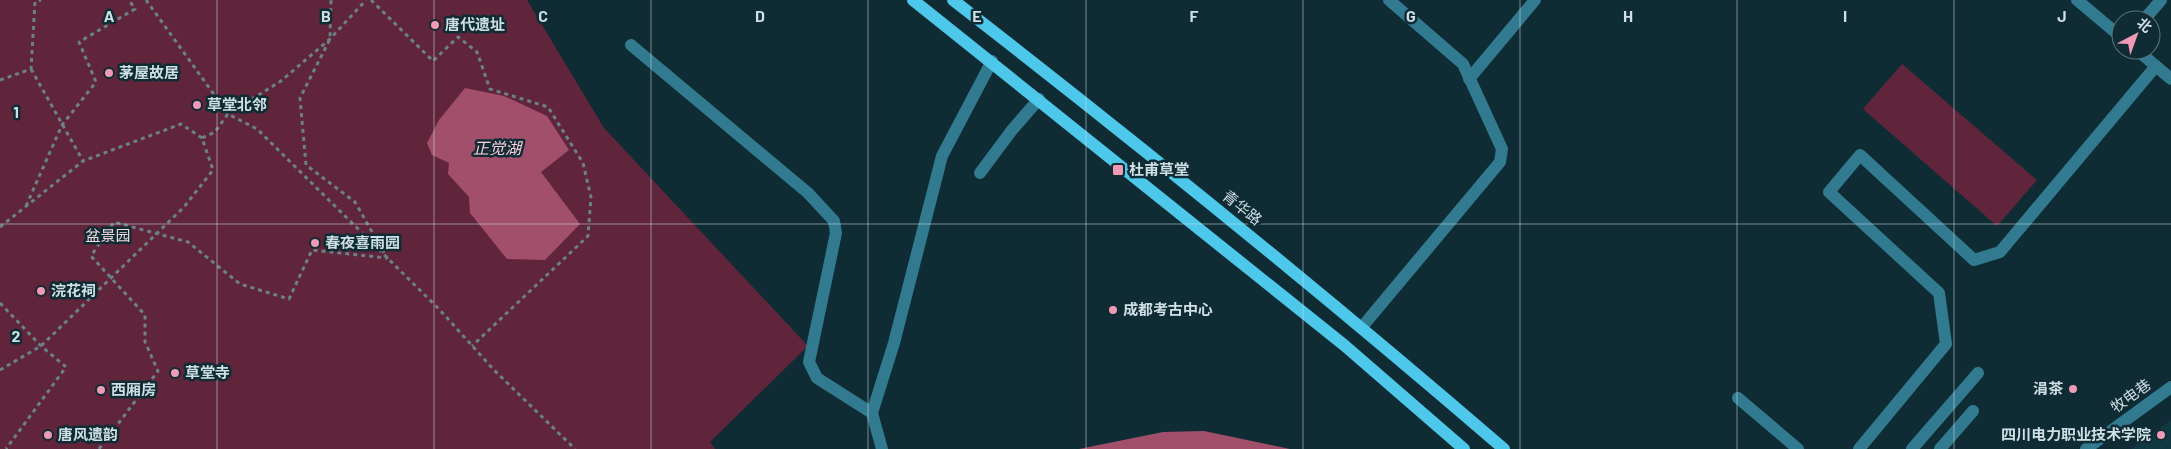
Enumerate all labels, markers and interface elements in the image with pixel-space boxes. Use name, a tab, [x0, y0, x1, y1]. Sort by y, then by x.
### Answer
text: A	[104, 6, 115, 25]
text: B	[321, 6, 331, 25]
text: C	[538, 6, 548, 25]
text: D	[755, 6, 765, 25]
text: E	[972, 6, 982, 25]
text: F	[1190, 6, 1199, 25]
text: G	[1406, 6, 1416, 25]
text: H	[1623, 6, 1633, 25]
text: I	[1843, 6, 1847, 25]
text: J	[2057, 6, 2067, 25]
north arrow	[2111, 10, 2161, 60]
text: 北	[2134, 14, 2156, 36]
place label: 唐代遗址	[445, 15, 505, 33]
marker: 唐代遗址	[429, 19, 441, 31]
place label: 茅屋故居	[119, 63, 179, 81]
marker: 茅屋故居	[103, 67, 115, 79]
place label: 草堂北邻	[207, 95, 267, 113]
marker: 草堂北邻	[191, 99, 203, 111]
text: 1	[13, 102, 19, 121]
water label: 正觉湖	[473, 138, 524, 157]
place label: 杜甫草堂	[1129, 160, 1189, 178]
marker: 杜甫草堂	[1111, 163, 1125, 177]
street label: 青华路	[1219, 186, 1266, 228]
park label: 盆景园	[85, 226, 131, 244]
place label: 春夜喜雨园	[325, 233, 400, 251]
marker: 春夜喜雨园	[309, 237, 321, 249]
place label: 浣花祠	[51, 281, 96, 299]
marker: 浣花祠	[35, 285, 47, 297]
place label: 成都考古中心	[1123, 300, 1213, 318]
marker: 成都考古中心	[1107, 304, 1119, 316]
text: 2	[12, 326, 21, 345]
place label: 草堂寺	[185, 363, 230, 381]
marker: 草堂寺	[169, 367, 181, 379]
street label: 牧电巷	[2107, 375, 2154, 416]
place label: 涓茶	[2033, 379, 2064, 397]
place label: 西厢房	[111, 380, 156, 398]
marker: 涓茶	[2067, 383, 2079, 395]
marker: 西厢房	[95, 384, 107, 396]
place label: 唐风遗韵	[58, 425, 118, 443]
place label: 四川电力职业技术学院	[2001, 425, 2151, 443]
marker: 唐风遗韵	[42, 429, 54, 441]
marker: 四川电力职业技术学院	[2155, 429, 2167, 441]

